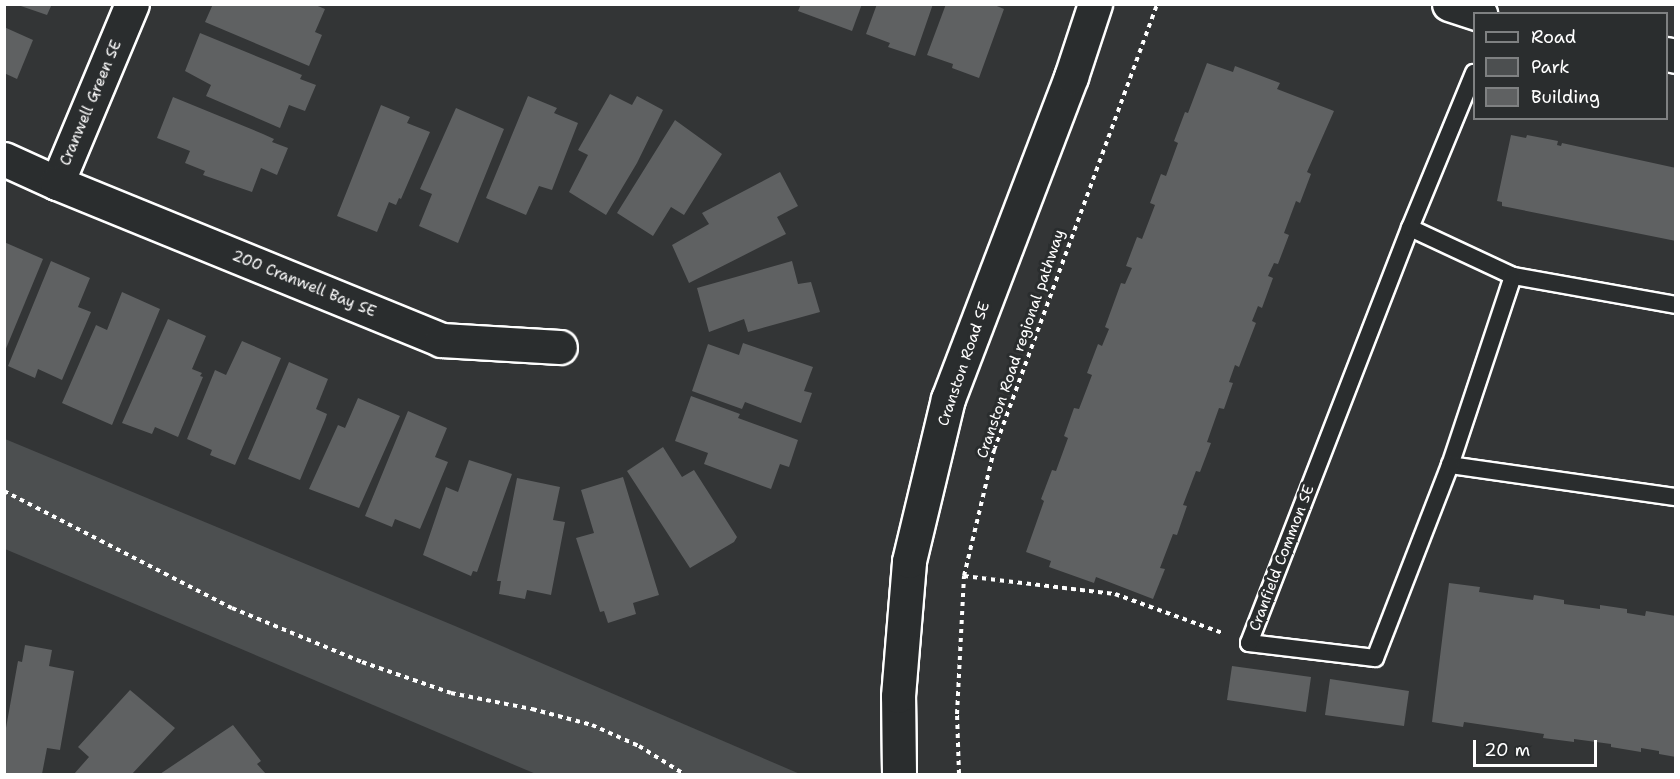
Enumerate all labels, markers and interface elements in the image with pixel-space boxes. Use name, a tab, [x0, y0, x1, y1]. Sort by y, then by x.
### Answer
legend	[1473, 12, 1668, 120]
text: Road	[1531, 25, 1576, 49]
street label: Cranwell Green SE	[56, 37, 126, 169]
text: Park	[1531, 55, 1570, 79]
text: Building	[1531, 85, 1600, 109]
street label: Cranston Road regional pathway	[973, 227, 1069, 461]
street label: 200 Cranwell Bay SE	[229, 247, 379, 321]
street label: Cranston Road SE	[934, 300, 994, 428]
street label: Cranfield Common SE	[1246, 482, 1318, 634]
scale bar	[1476, 728, 1600, 766]
text: 20 m	[1484, 738, 1530, 762]

